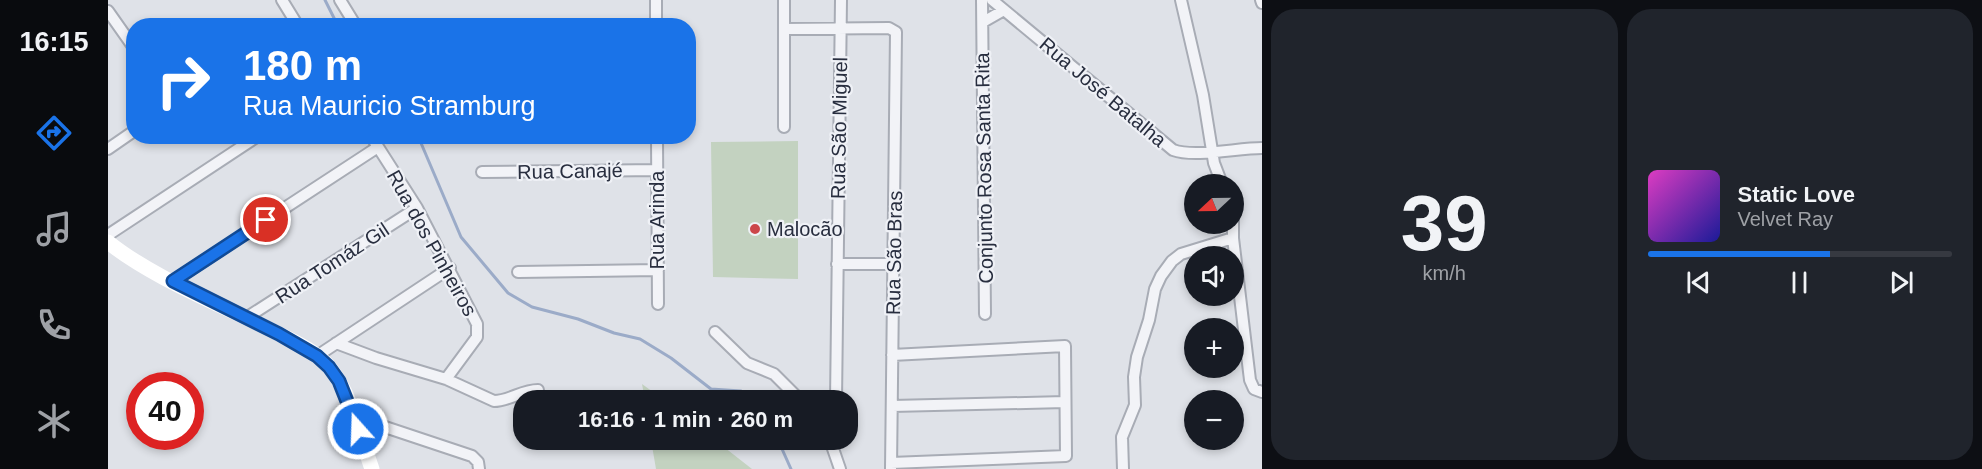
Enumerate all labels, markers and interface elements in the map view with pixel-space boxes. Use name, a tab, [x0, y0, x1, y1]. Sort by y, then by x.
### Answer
text: 16:15	[19, 27, 89, 57]
street label: Rua José Batalha	[1035, 33, 1171, 152]
icon: right	[144, 42, 222, 120]
text: 180 m	[243, 42, 362, 89]
street label: Conjunto Rosa Santa Rita	[971, 51, 997, 284]
street label: Rua São Miguel	[827, 57, 851, 199]
text: Rua Mauricio Stramburg	[243, 91, 536, 121]
icon: directions	[33, 112, 75, 154]
street label: Rua Canajé	[517, 159, 623, 183]
street label: Rua dos Pinheiros	[383, 166, 481, 320]
street label: Rua Arinda	[646, 170, 668, 269]
north arrow	[1184, 174, 1244, 234]
map controls	[1184, 174, 1244, 450]
text: 39	[1401, 179, 1488, 267]
text: Static Love	[1738, 182, 1855, 207]
street label: Rua São Bras	[882, 191, 906, 315]
pin	[240, 194, 291, 245]
icon: arrive	[249, 203, 282, 236]
icon: music	[33, 208, 75, 250]
text: Velvet Ray	[1738, 208, 1833, 230]
street label: Rua Tomáz Gil	[271, 218, 393, 308]
place label: Malocão	[767, 218, 843, 240]
marker: Malocão	[748, 222, 762, 236]
button: sound	[1184, 246, 1244, 306]
text: km/h	[1423, 262, 1466, 284]
icon: previous	[1682, 266, 1715, 299]
icon: pause	[1783, 266, 1816, 299]
icon: next	[1885, 266, 1918, 299]
icon: phone	[33, 304, 75, 346]
button: +	[1184, 318, 1244, 378]
speed limit sign: 40	[126, 372, 204, 450]
button: −	[1184, 390, 1244, 450]
position arrow	[326, 397, 390, 461]
icon: climate	[33, 400, 75, 442]
text: 16:16 · 1 min · 260 m	[578, 407, 793, 432]

